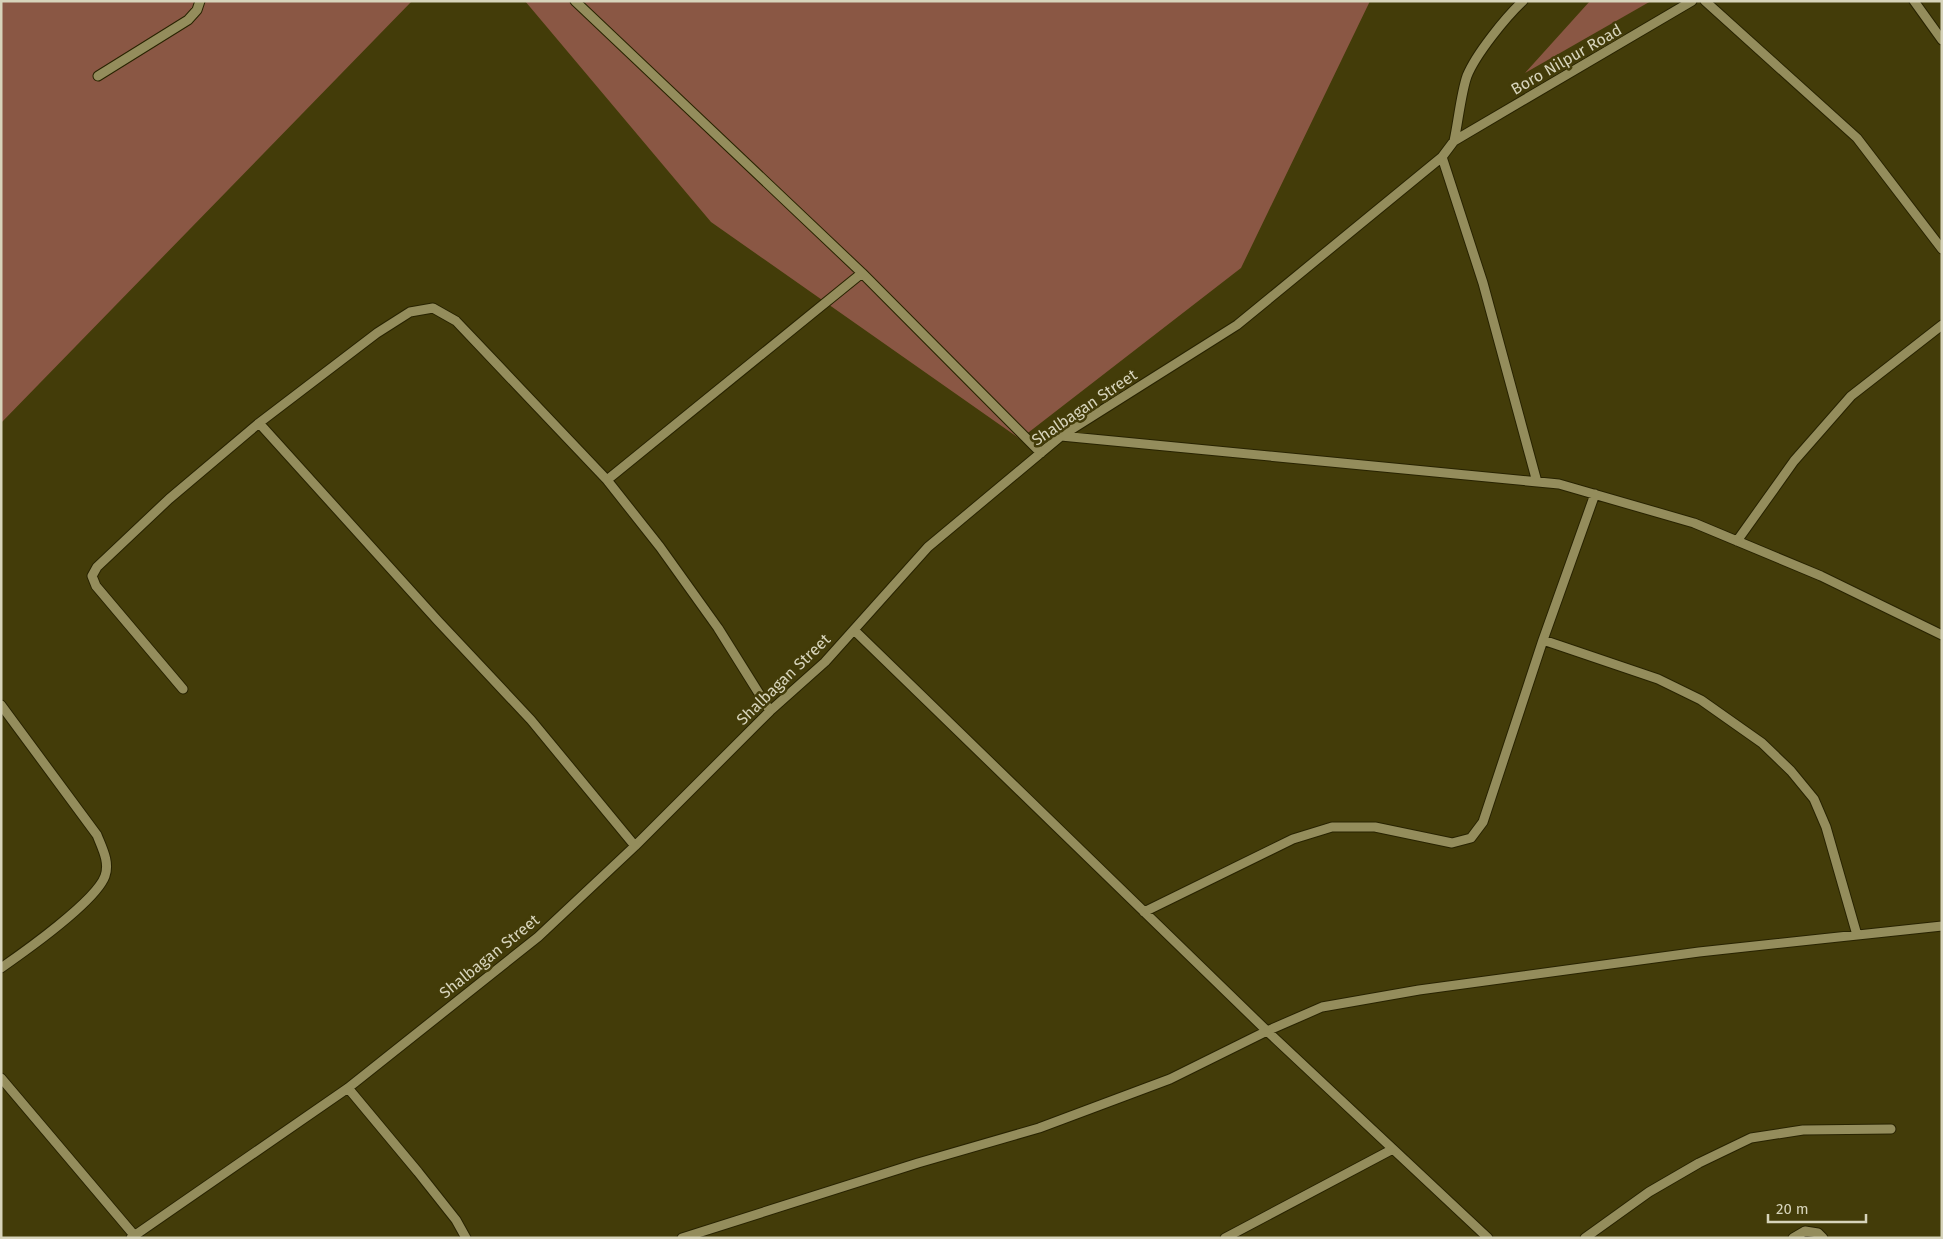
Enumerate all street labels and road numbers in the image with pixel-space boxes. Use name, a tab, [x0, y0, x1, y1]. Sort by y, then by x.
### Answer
street label: Boro Nilpur Road	[1508, 20, 1625, 99]
street label: Shalbagan Street	[1028, 365, 1141, 450]
street label: Shalbagan Street	[733, 630, 834, 729]
street label: Shalbagan Street	[436, 910, 543, 1002]

